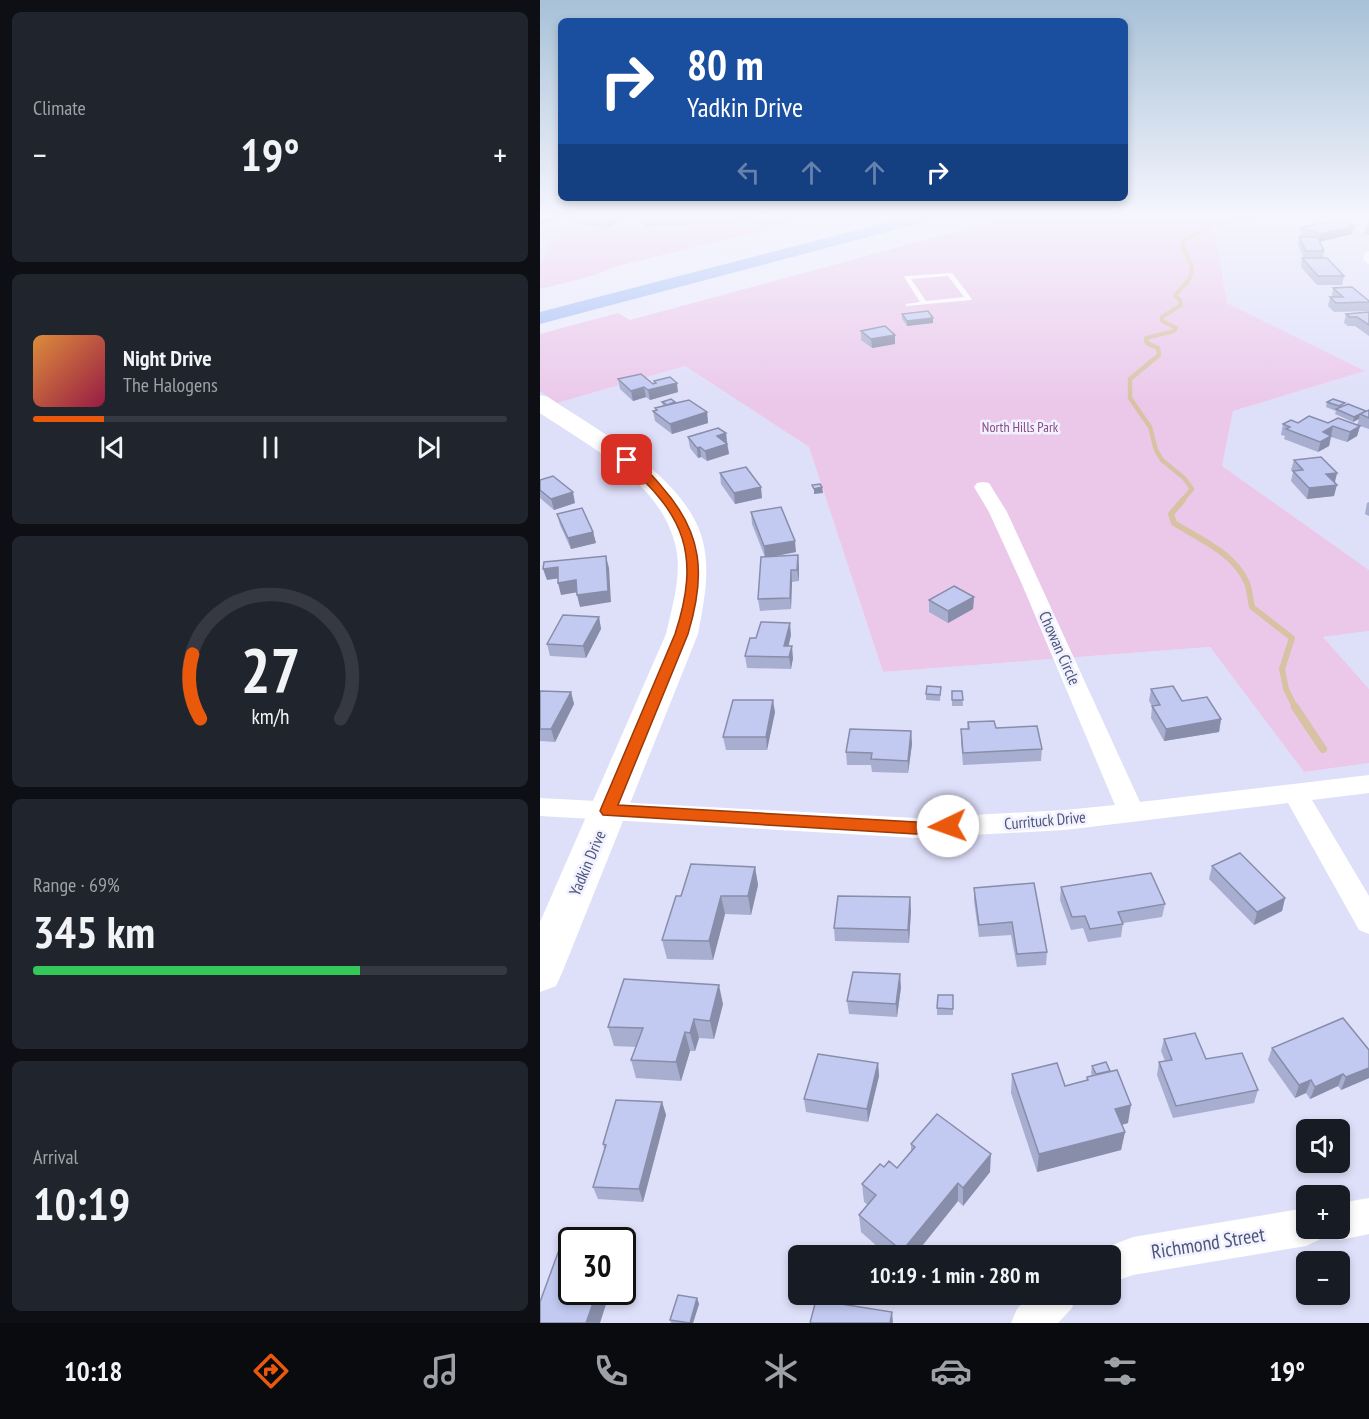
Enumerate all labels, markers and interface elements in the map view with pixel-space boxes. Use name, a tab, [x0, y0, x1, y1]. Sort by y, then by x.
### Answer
text: 80 m	[687, 37, 764, 92]
icon: right	[588, 42, 666, 120]
text: Yadkin Drive	[687, 90, 803, 124]
text: Climate	[33, 95, 86, 121]
text: 19°	[240, 125, 300, 183]
text: −	[33, 133, 47, 176]
text: +	[493, 133, 507, 176]
icon: left	[732, 156, 765, 189]
icon: ahead	[795, 156, 828, 189]
icon: ahead	[858, 156, 891, 189]
icon: right	[921, 156, 954, 189]
text: Night Drive	[123, 344, 212, 372]
text: The Halogens	[123, 372, 218, 398]
park label: North Hills Park	[982, 418, 1059, 436]
icon: previous	[96, 431, 129, 464]
icon: pause	[254, 431, 287, 464]
icon: next	[412, 431, 445, 464]
pin	[601, 434, 652, 485]
icon: arrive	[610, 443, 643, 476]
street label: Chowan Circle	[1035, 608, 1085, 688]
text: 27	[240, 629, 300, 710]
text: km/h	[251, 702, 289, 730]
position arrow	[916, 794, 980, 858]
street label: Currituck Drive	[1003, 806, 1087, 834]
street label: Yadkin Drive	[564, 827, 610, 899]
text: Range · 69%	[33, 872, 120, 898]
text: 345 km	[33, 902, 155, 960]
map controls	[1296, 1119, 1350, 1305]
button: sound	[1296, 1119, 1350, 1173]
text: Arrival	[33, 1144, 78, 1170]
text: 10:19	[33, 1174, 130, 1232]
button: +	[1296, 1185, 1350, 1239]
street label: Richmond Street	[1149, 1221, 1267, 1265]
speed limit sign: 30	[558, 1227, 636, 1305]
button: −	[1296, 1251, 1350, 1305]
text: 10:19 · 1 min · 280 m	[869, 1261, 1040, 1289]
icon: directions	[250, 1350, 292, 1392]
icon: music	[420, 1350, 462, 1392]
icon: phone	[590, 1350, 632, 1392]
icon: climate	[760, 1350, 802, 1392]
icon: car	[930, 1350, 972, 1392]
icon: filters	[1099, 1350, 1141, 1392]
text: 10:18	[64, 1354, 122, 1388]
text: 19°	[1269, 1354, 1305, 1388]

